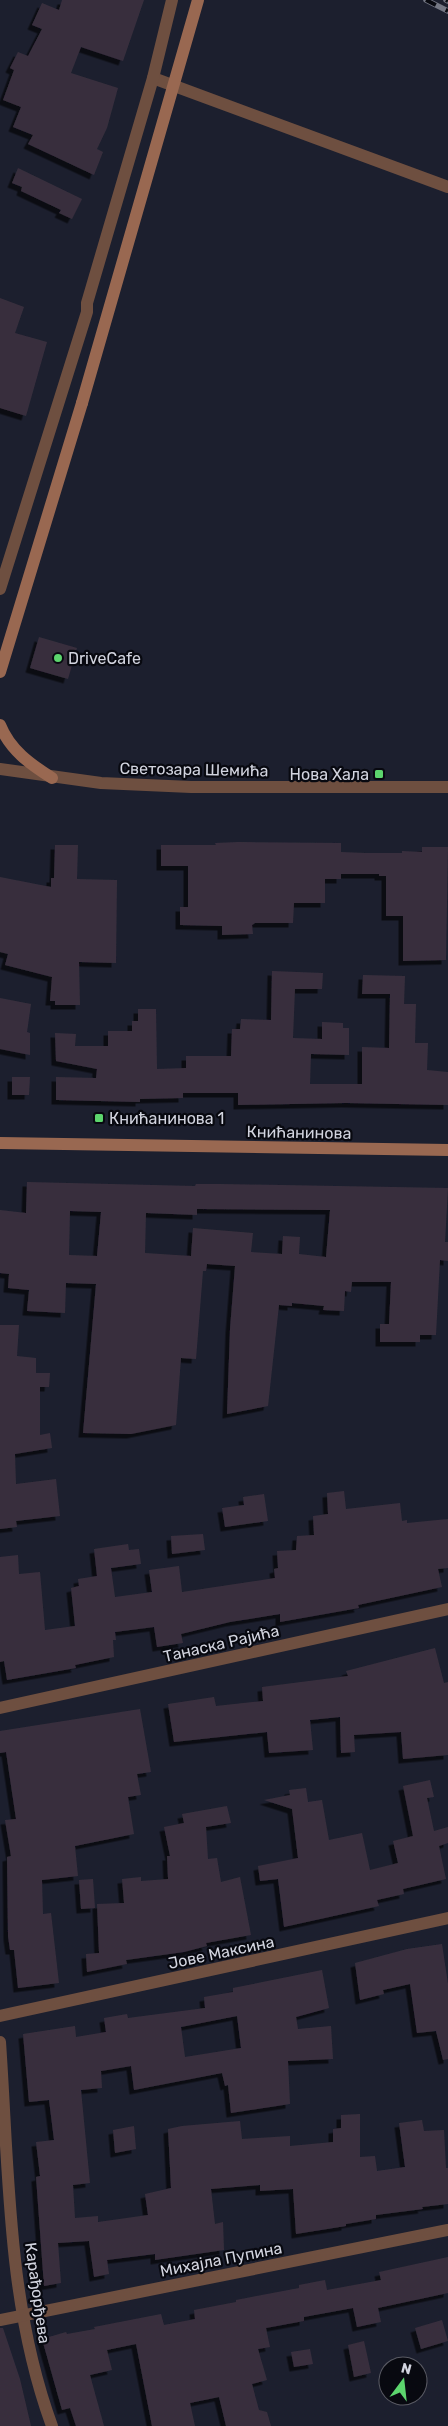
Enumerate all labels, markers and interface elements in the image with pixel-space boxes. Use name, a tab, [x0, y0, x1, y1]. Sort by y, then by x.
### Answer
place label: DriveCafe	[68, 649, 141, 668]
marker: DriveCafe	[52, 652, 64, 664]
street label: Светозара Шемића	[119, 759, 269, 780]
place label: Нова Хала	[290, 765, 369, 784]
marker: Нова Хала	[373, 768, 385, 780]
place label: Книћанинова 1	[109, 1109, 224, 1128]
marker: Книћанинова 1	[93, 1112, 105, 1124]
street label: Книћанинова	[246, 1122, 351, 1143]
street label: Танаска Рајића	[161, 1621, 281, 1666]
street label: Јове Максина	[166, 1932, 276, 1973]
street label: Михајла Пупина	[158, 2238, 284, 2281]
street label: Карађорђева	[21, 2241, 54, 2345]
north arrow	[378, 2356, 428, 2406]
text: N	[399, 2359, 413, 2378]

